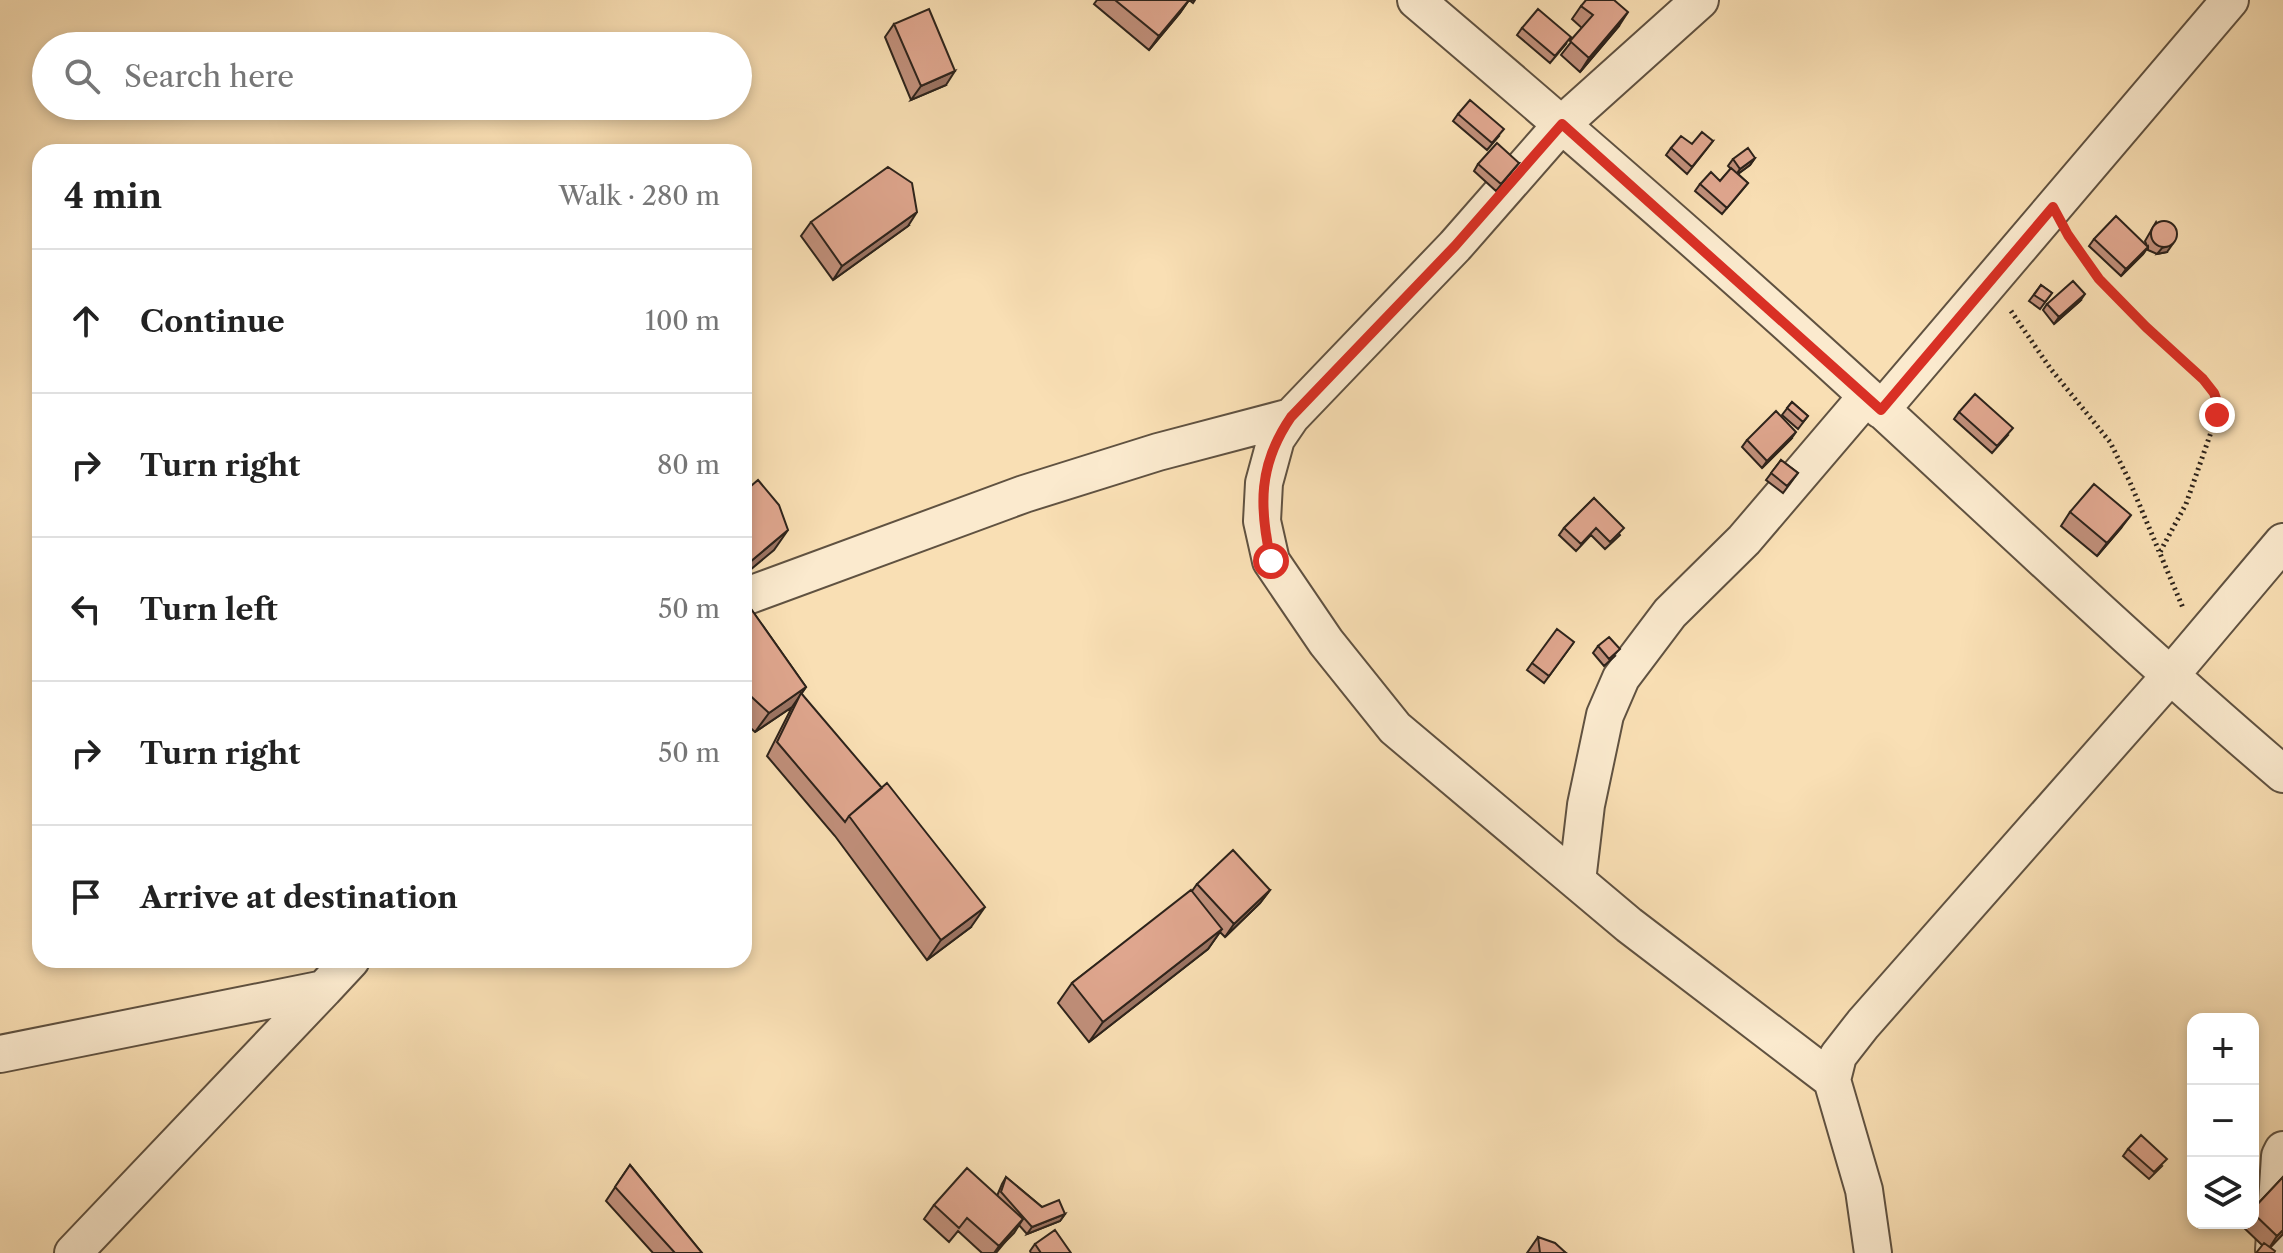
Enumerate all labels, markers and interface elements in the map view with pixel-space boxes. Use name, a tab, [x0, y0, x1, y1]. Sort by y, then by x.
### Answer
search box	[32, 32, 752, 120]
icon: search	[60, 54, 104, 98]
text: Search here	[124, 58, 294, 95]
text: 4 min	[64, 175, 162, 217]
text: Walk · 280 m	[559, 180, 720, 212]
icon: ahead	[64, 299, 108, 343]
text: Continue	[140, 303, 285, 340]
text: 100 m	[645, 305, 720, 337]
route end	[2199, 397, 2235, 433]
icon: right	[64, 443, 108, 487]
text: Turn right	[140, 447, 300, 484]
text: 80 m	[657, 449, 720, 481]
route start	[1253, 543, 1289, 579]
icon: left	[64, 587, 108, 631]
text: Turn left	[140, 591, 277, 628]
text: 50 m	[658, 593, 720, 625]
icon: right	[64, 731, 108, 775]
text: Turn right	[140, 735, 300, 772]
text: 50 m	[658, 737, 720, 769]
icon: arrive	[64, 875, 108, 919]
text: Arrive at destination	[140, 879, 458, 916]
map controls	[2187, 1013, 2259, 1229]
button: +	[2187, 1013, 2259, 1085]
button: −	[2187, 1085, 2259, 1157]
button: layers	[2187, 1157, 2259, 1229]

